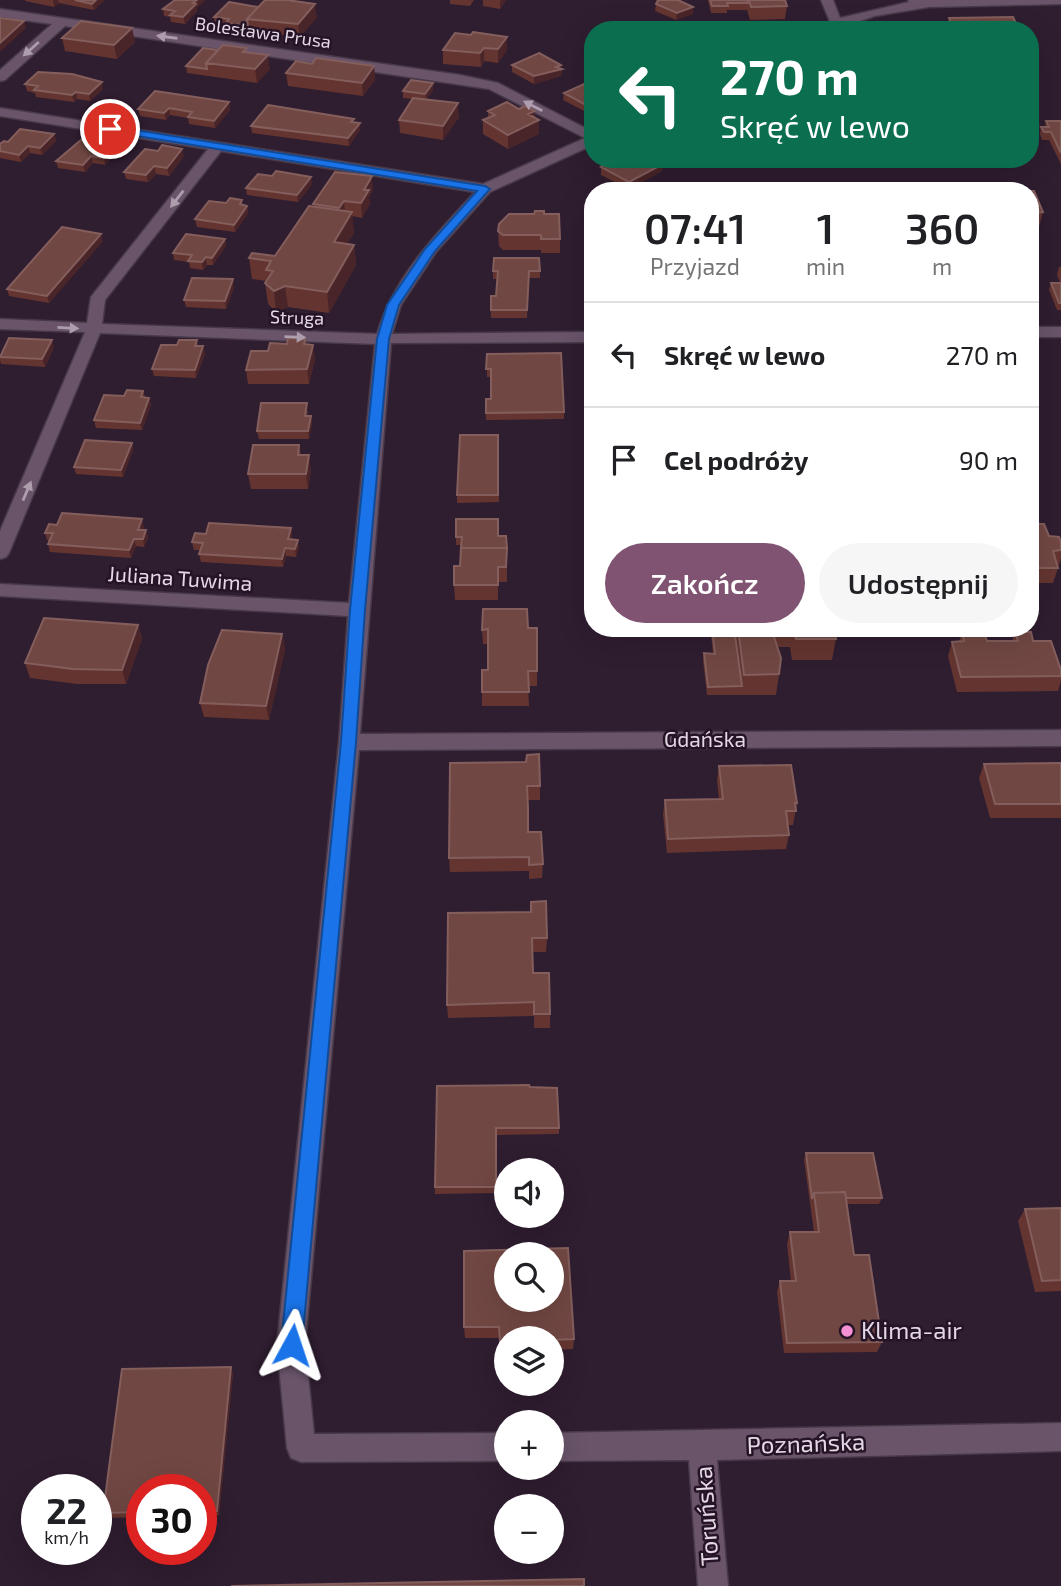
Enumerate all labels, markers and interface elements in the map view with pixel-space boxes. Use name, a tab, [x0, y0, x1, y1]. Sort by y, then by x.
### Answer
street label: Bolesława Prusa	[194, 12, 333, 52]
one-way arrow	[156, 31, 178, 42]
one-way arrow	[23, 41, 40, 57]
text: 270 m	[720, 46, 859, 105]
icon: left	[605, 49, 696, 140]
pin	[80, 99, 140, 159]
one-way arrow	[523, 100, 542, 112]
text: Skręć w lewo	[720, 106, 910, 144]
icon: arrive	[91, 110, 129, 148]
one-way arrow	[171, 190, 185, 208]
text: 07:41	[644, 202, 746, 252]
text: 1	[817, 202, 834, 252]
text: 360	[905, 202, 979, 252]
text: Przyjazd	[650, 252, 740, 280]
text: min	[806, 252, 845, 280]
text: m	[932, 252, 952, 280]
street label: Struga	[270, 305, 324, 329]
one-way arrow	[57, 322, 79, 333]
one-way arrow	[285, 331, 307, 342]
icon: left	[605, 336, 643, 374]
text: Skręć w lewo	[664, 339, 825, 370]
text: 270 m	[946, 339, 1018, 370]
icon: arrive	[605, 441, 643, 479]
text: Cel podróży	[664, 444, 809, 475]
text: 90 m	[959, 444, 1018, 475]
one-way arrow	[21, 480, 32, 501]
button: Zakończ	[605, 543, 805, 623]
button: Udostępnij	[819, 543, 1018, 623]
street label: Juliana Tuwima	[107, 560, 253, 595]
street label: Gdańska	[664, 726, 746, 751]
map controls	[494, 1158, 564, 1564]
button: sound	[494, 1158, 564, 1228]
button: search	[494, 1242, 564, 1312]
position arrow	[255, 1308, 329, 1382]
place label: Klima-air	[861, 1315, 962, 1344]
marker: Klima-air	[839, 1323, 855, 1339]
button: layers	[494, 1326, 564, 1396]
button: +	[494, 1410, 564, 1480]
street label: Poznańska	[746, 1426, 866, 1459]
street label: Toruńska	[688, 1465, 723, 1567]
speed limit sign: 30	[126, 1474, 217, 1565]
text: 22	[46, 1489, 87, 1531]
button: −	[494, 1494, 564, 1564]
text: km/h	[44, 1526, 89, 1548]

